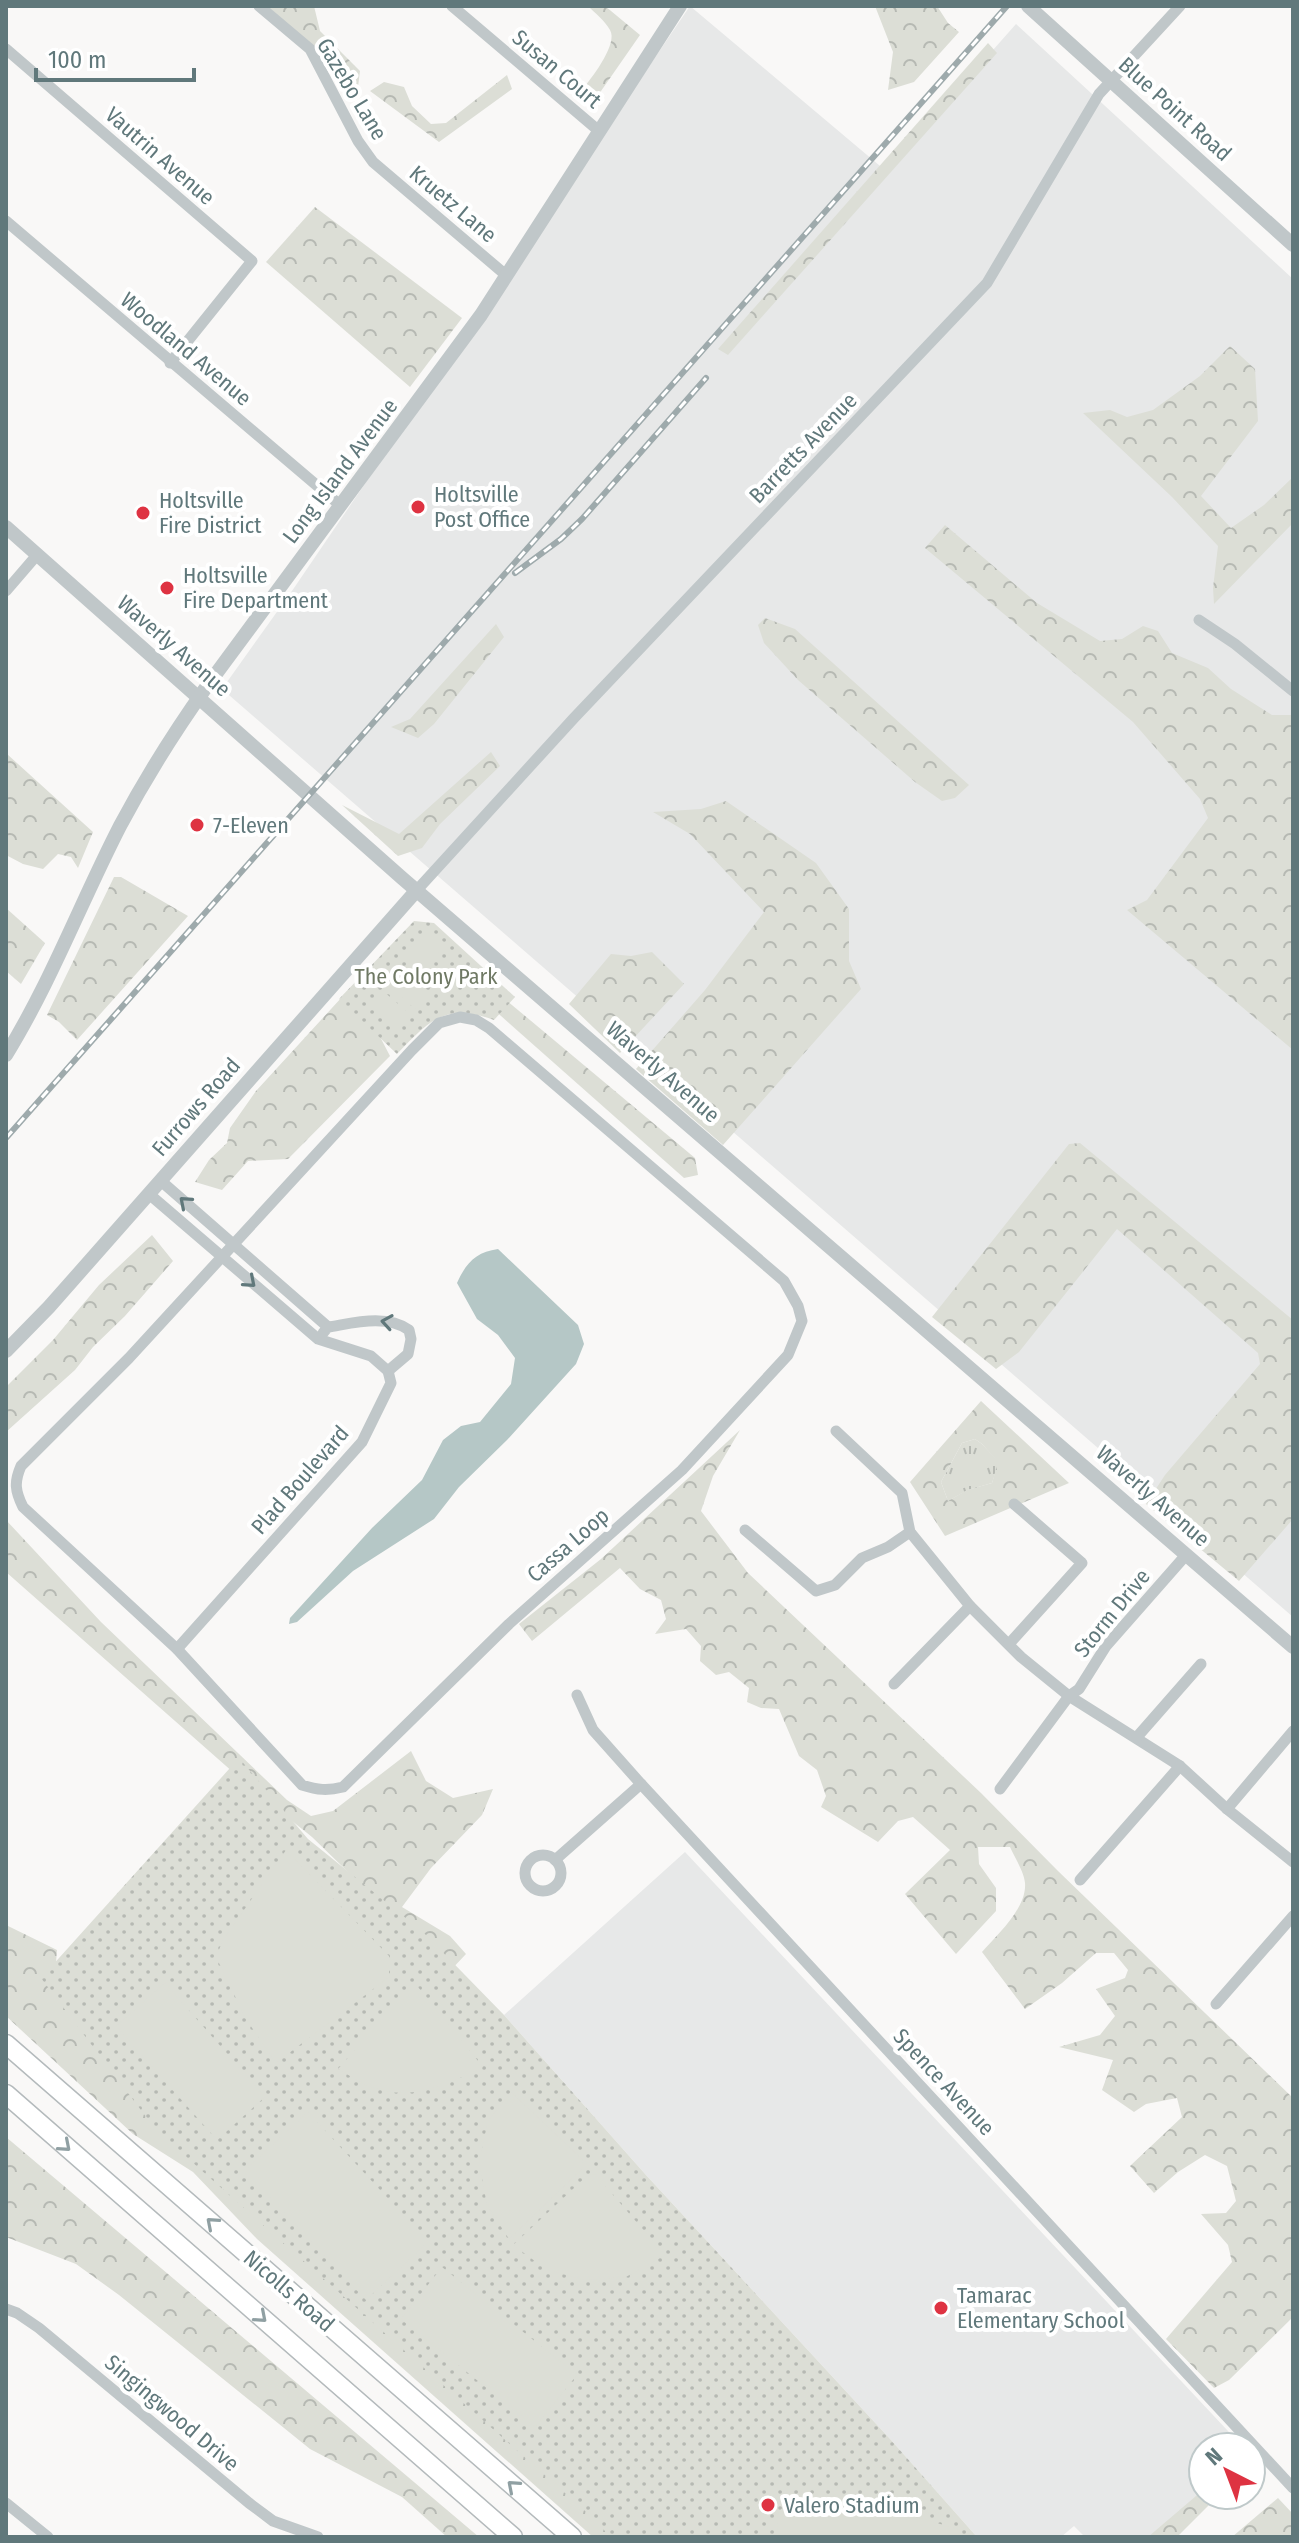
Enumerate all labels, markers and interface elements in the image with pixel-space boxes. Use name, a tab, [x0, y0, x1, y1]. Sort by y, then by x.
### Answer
street label: Susan Court	[507, 24, 608, 115]
scale bar	[36, 32, 194, 82]
street label: Gazebo Lane	[311, 33, 393, 145]
text: 100 m	[48, 46, 106, 74]
street label: Blue Point Road	[1113, 51, 1237, 167]
street label: Vautrin Avenue	[100, 101, 220, 211]
street label: Kruetz Lane	[404, 160, 502, 248]
street label: Woodland Avenue	[115, 286, 257, 412]
street label: Barretts Avenue	[743, 387, 863, 509]
street label: Long Island Avenue	[277, 393, 403, 549]
place label: Holtsville Post Office	[434, 481, 530, 533]
place label: Holtsville Fire District	[159, 487, 262, 539]
marker: Holtsville Post Office	[409, 498, 427, 516]
marker: Holtsville Fire District	[134, 504, 152, 522]
place label: Holtsville Fire Department	[183, 562, 329, 614]
marker: Holtsville Fire Department	[158, 579, 176, 597]
street label: Waverly Avenue	[112, 589, 236, 703]
place label: 7-Eleven	[213, 812, 289, 839]
marker: 7-Eleven	[188, 816, 206, 834]
park label: The Colony Park	[355, 963, 498, 990]
street label: Waverly Avenue	[601, 1015, 725, 1129]
street label: Furrows Road	[146, 1052, 246, 1162]
one-way arrow	[179, 1197, 194, 1212]
one-way arrow	[241, 1272, 256, 1287]
one-way arrow	[380, 1314, 393, 1331]
street label: Plad Boulevard	[245, 1420, 355, 1540]
street label: Waverly Avenue	[1091, 1439, 1215, 1553]
street label: Cassa Loop	[521, 1502, 615, 1588]
street label: Storm Drive	[1068, 1563, 1156, 1663]
street label: Spence Avenue	[888, 2023, 1000, 2141]
one-way arrow	[55, 2136, 70, 2151]
one-way arrow	[206, 2218, 221, 2233]
street label: Nicolls Road	[238, 2244, 340, 2338]
place label: Tamarac Elementary School	[957, 2282, 1125, 2334]
marker: Tamarac Elementary School	[932, 2299, 950, 2317]
one-way arrow	[251, 2307, 266, 2321]
street label: Singingwood Drive	[99, 2349, 245, 2477]
north arrow	[1187, 2431, 1267, 2511]
text: N	[1200, 2442, 1228, 2471]
one-way arrow	[508, 2481, 522, 2496]
place label: Valero Stadium	[784, 2492, 920, 2519]
marker: Valero Stadium	[759, 2496, 777, 2514]

